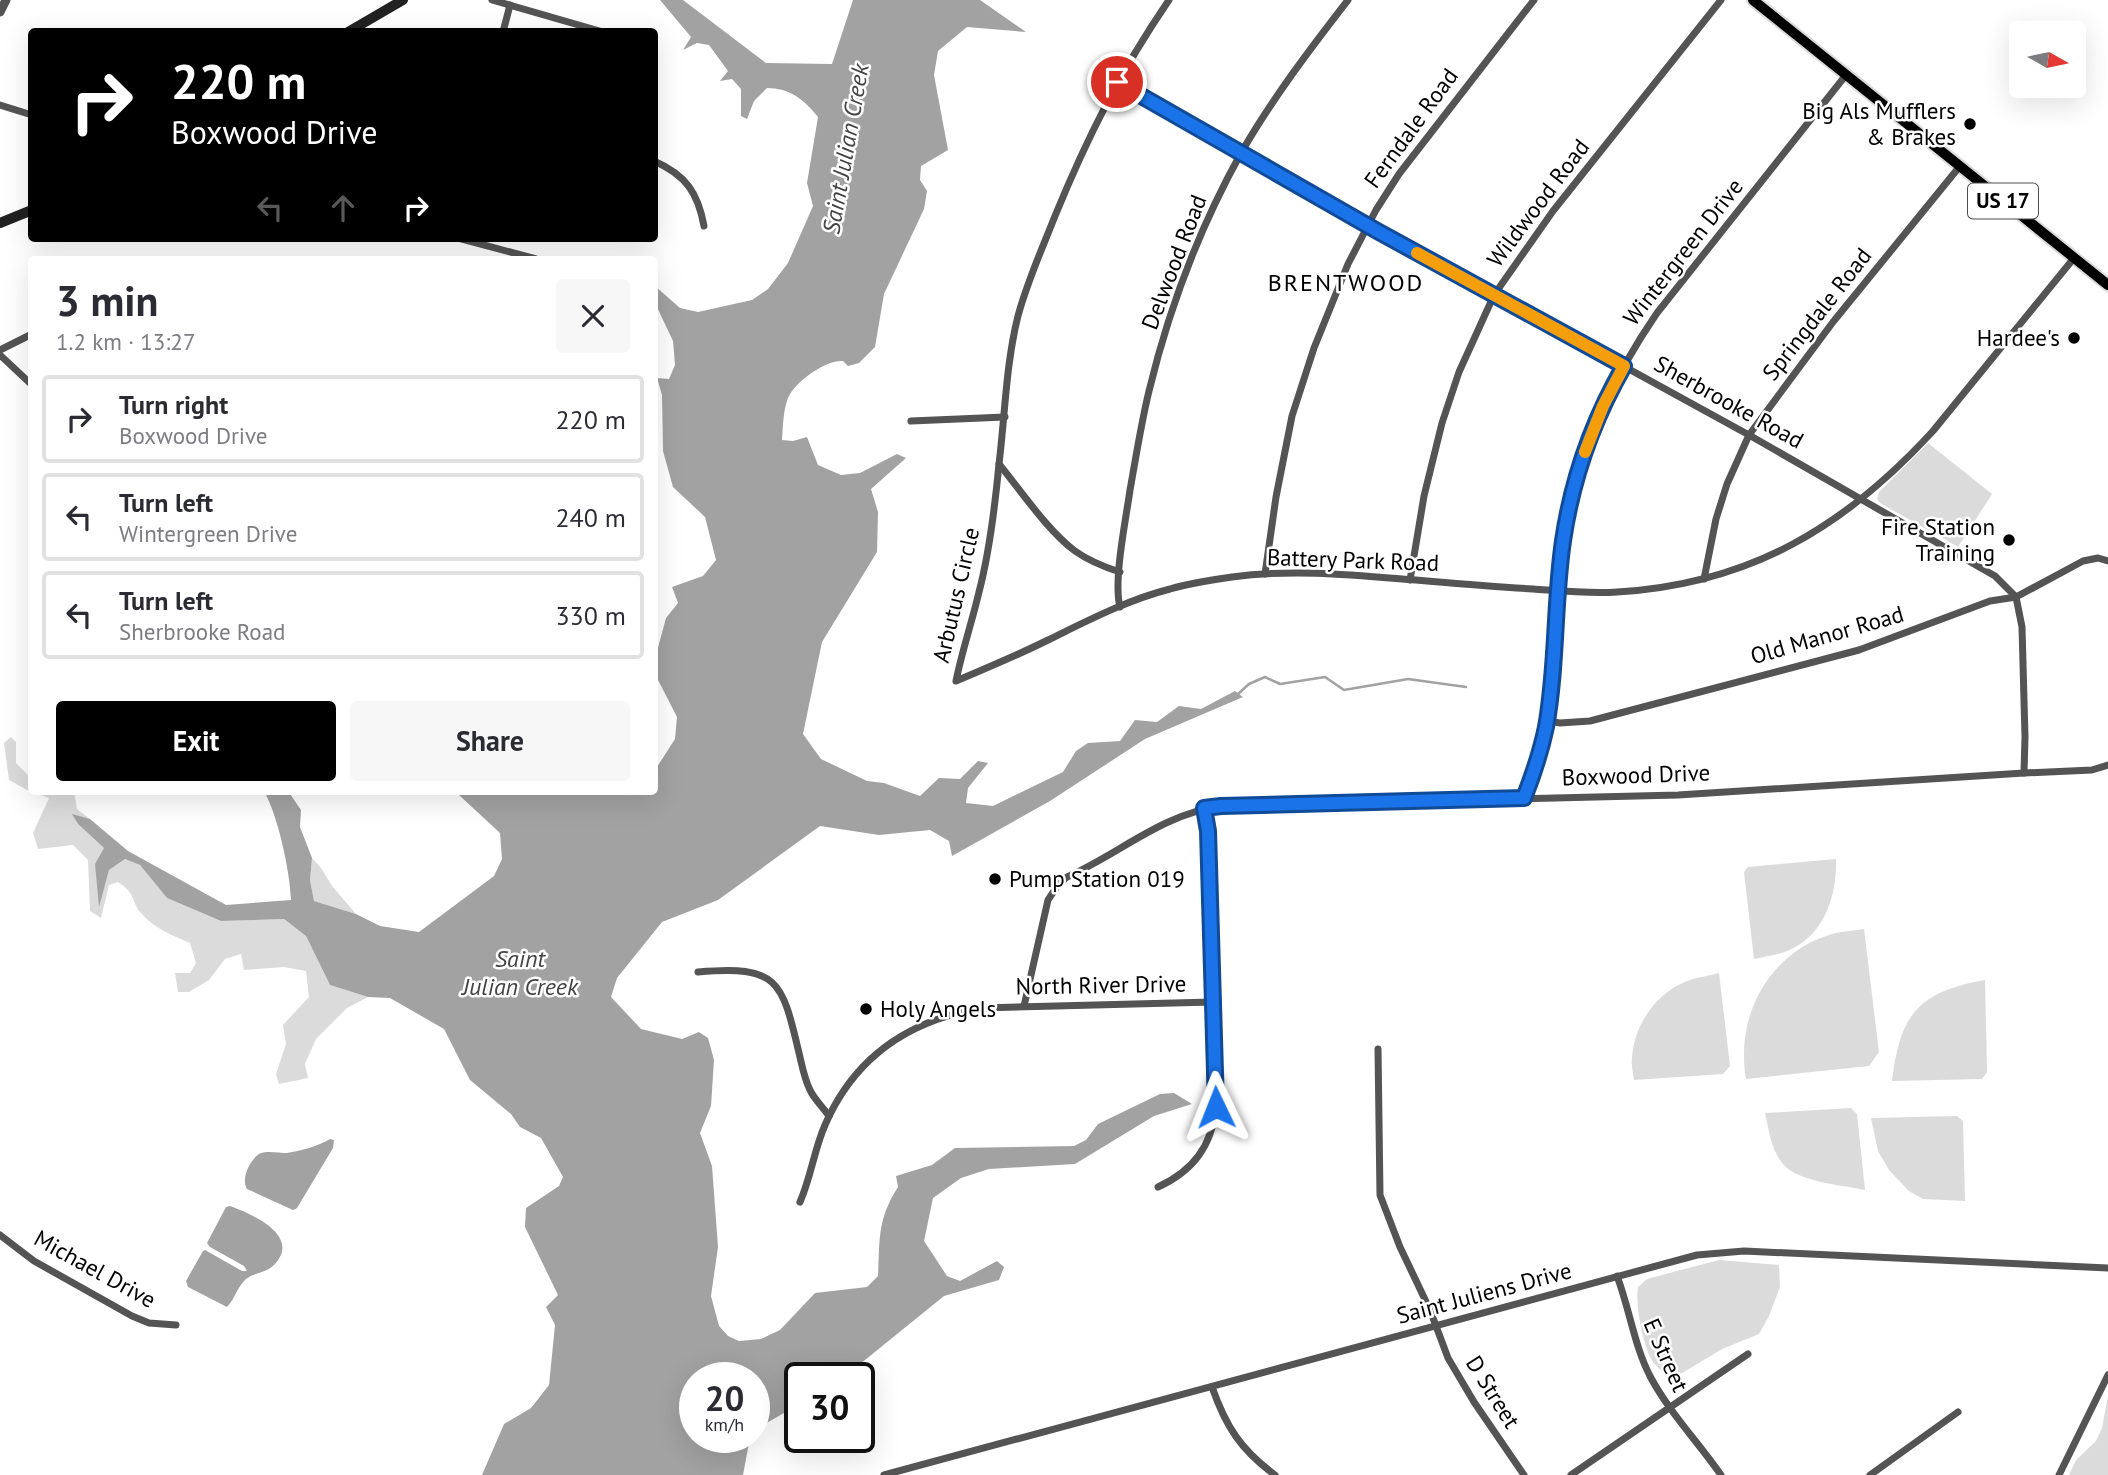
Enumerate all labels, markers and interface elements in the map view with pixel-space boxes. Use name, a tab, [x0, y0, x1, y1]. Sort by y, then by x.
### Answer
north arrow	[2009, 21, 2086, 98]
map controls	[2009, 21, 2086, 98]
text: 220 m	[171, 49, 306, 113]
pin	[1087, 52, 1147, 112]
icon: right	[56, 56, 147, 147]
water label: Saint Julian Creek	[815, 60, 876, 236]
street label: Ferndale Road	[1357, 62, 1464, 193]
icon: arrive	[1098, 63, 1136, 101]
place label: Big Als Mufflers & Brakes	[1802, 96, 1956, 151]
text: Boxwood Drive	[171, 111, 378, 153]
marker: Big Als Mufflers & Brakes	[1962, 116, 1978, 132]
street label: Wildwood Road	[1480, 133, 1595, 272]
street label: Wintergreen Drive	[1616, 172, 1749, 331]
road number: US 17	[1968, 184, 2038, 218]
icon: left	[251, 189, 289, 227]
icon: ahead	[324, 189, 362, 227]
icon: right	[397, 189, 435, 227]
street label: Delwood Road	[1135, 190, 1213, 333]
street label: Springdale Road	[1756, 241, 1877, 386]
district label: BRENTWOOD	[1268, 267, 1424, 298]
text: 3 min	[56, 273, 158, 328]
button: close	[556, 279, 630, 353]
place label: Hardee's	[1977, 323, 2060, 352]
text: 1.2 km · 13:27	[56, 327, 195, 356]
marker: Hardee's	[2066, 330, 2082, 346]
street label: Sherbrooke Road	[1649, 349, 1809, 455]
text: Turn right	[119, 388, 228, 421]
icon: right	[60, 400, 98, 438]
text: 220 m	[555, 403, 626, 436]
text: Boxwood Drive	[119, 421, 267, 450]
text: Turn left	[119, 486, 213, 519]
icon: left	[60, 498, 98, 536]
text: 240 m	[555, 501, 626, 534]
place label: Fire Station Training	[1881, 512, 1995, 567]
text: Wintergreen Drive	[119, 519, 297, 548]
street label: Arbutus Circle	[926, 524, 985, 665]
marker: Fire Station Training	[2001, 532, 2017, 548]
street label: Battery Park Road	[1266, 542, 1440, 577]
text: Turn left	[119, 584, 213, 617]
icon: left	[60, 596, 98, 634]
text: 330 m	[555, 599, 626, 632]
street label: Old Manor Road	[1747, 599, 1907, 670]
text: Sherbrooke Road	[119, 617, 285, 646]
button: Exit	[56, 701, 336, 781]
button: Share	[350, 701, 630, 781]
street label: Boxwood Drive	[1561, 757, 1711, 792]
place label: Pump Station 019	[1009, 864, 1185, 893]
marker: Pump Station 019	[987, 871, 1003, 887]
water label: Saint Julian Creek	[460, 943, 579, 1002]
street label: North River Drive	[1015, 969, 1187, 1000]
place label: Holy Angels	[880, 994, 996, 1023]
marker: Holy Angels	[858, 1001, 874, 1017]
position arrow	[1179, 1070, 1253, 1144]
street label: Michael Drive	[29, 1223, 161, 1314]
street label: Saint Juliens Drive	[1393, 1255, 1575, 1330]
street label: E Street	[1638, 1314, 1695, 1396]
street label: D Street	[1460, 1350, 1527, 1433]
speed limit sign: 30	[784, 1362, 875, 1453]
text: 20	[705, 1375, 744, 1421]
text: km/h	[705, 1413, 744, 1436]

